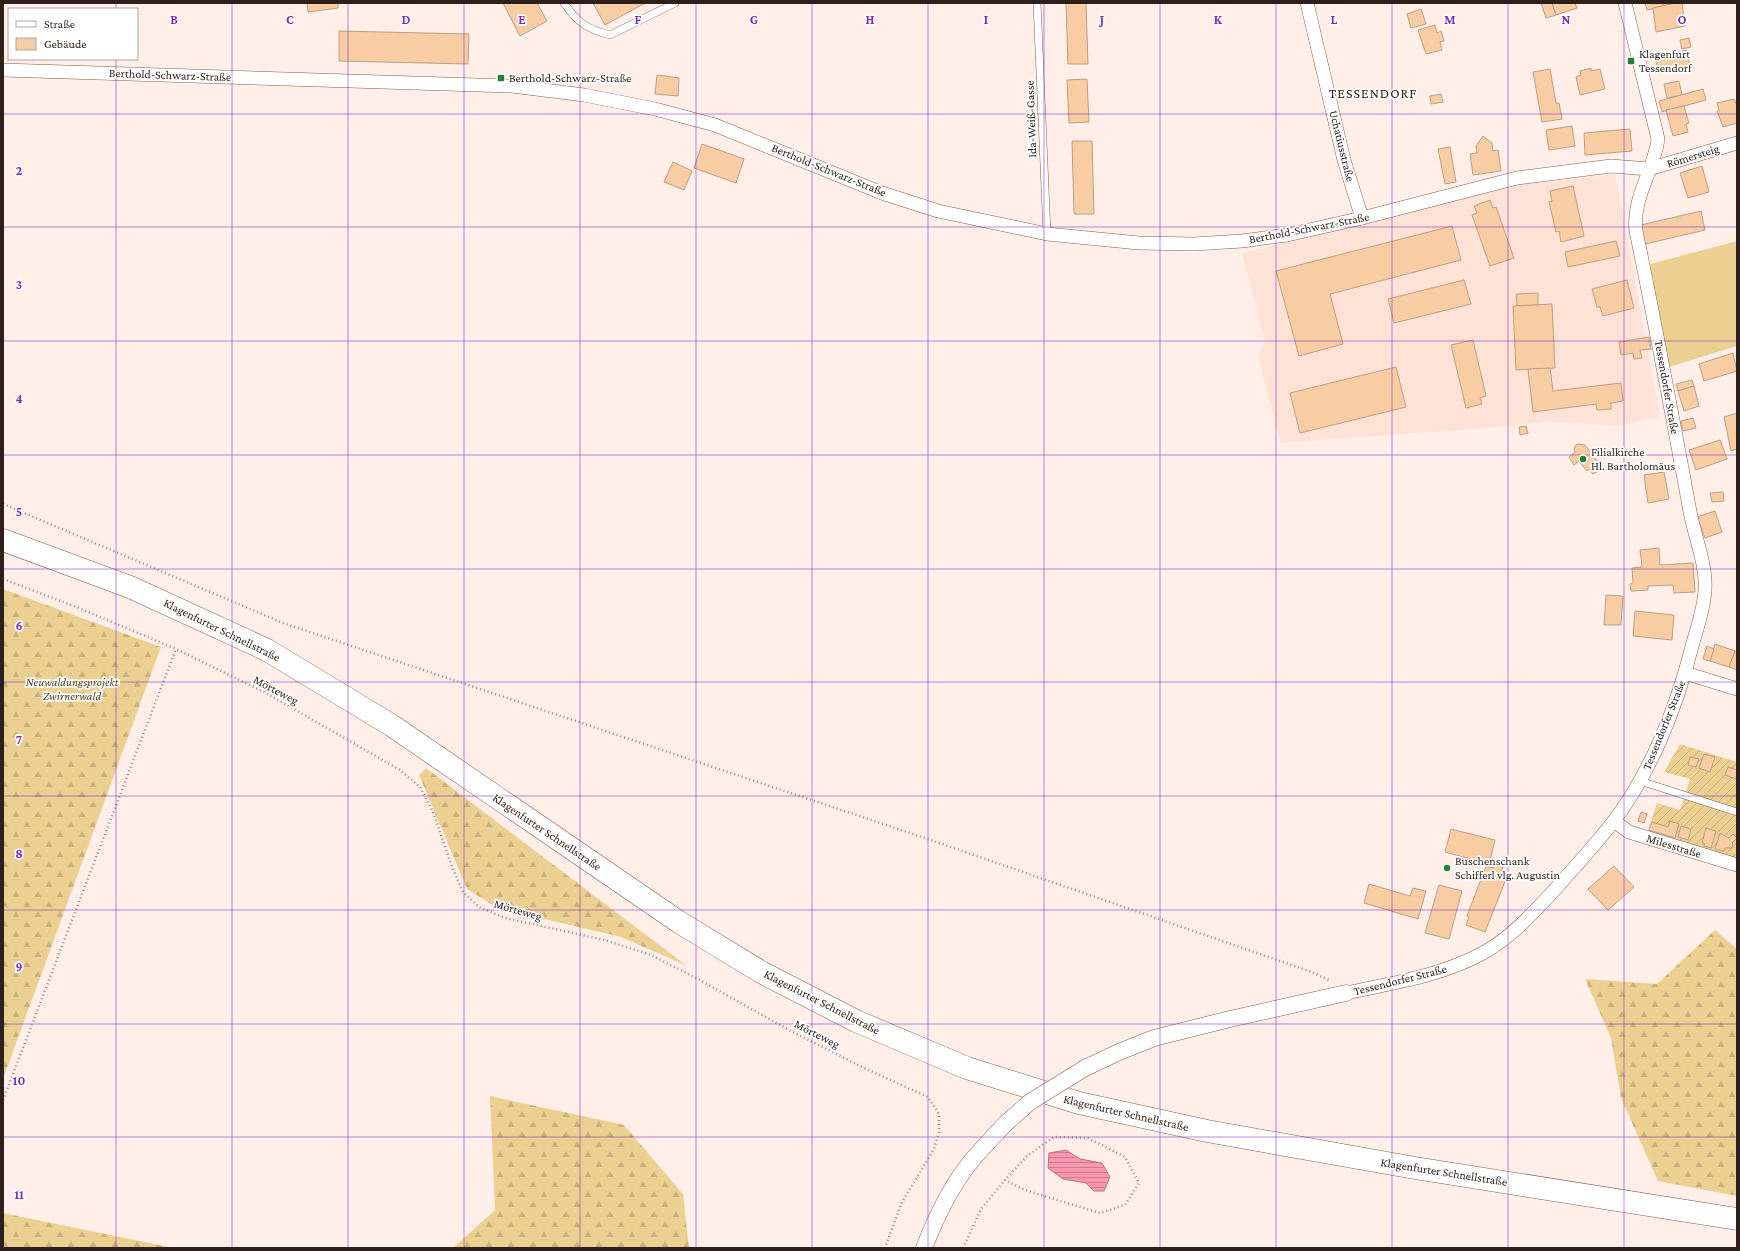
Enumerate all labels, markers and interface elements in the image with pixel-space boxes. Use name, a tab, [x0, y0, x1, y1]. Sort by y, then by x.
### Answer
legend	[8, 8, 138, 60]
text: B	[170, 12, 178, 27]
text: C	[286, 12, 294, 27]
text: D	[402, 12, 411, 27]
text: E	[518, 12, 526, 27]
text: F	[635, 12, 642, 27]
text: G	[750, 12, 758, 27]
text: H	[866, 12, 875, 27]
text: I	[984, 12, 988, 27]
text: J	[1098, 12, 1104, 27]
text: K	[1214, 12, 1223, 27]
text: L	[1331, 12, 1338, 27]
text: M	[1444, 12, 1456, 27]
text: N	[1562, 12, 1571, 27]
text: O	[1678, 12, 1687, 27]
text: Straße	[44, 17, 75, 31]
text: Gebäude	[44, 37, 86, 51]
place label: Klagenfurt Tessendorf	[1639, 47, 1693, 75]
marker: Klagenfurt Tessendorf	[1626, 56, 1636, 66]
street label: Berthold-Schwarz-Straße	[109, 66, 231, 84]
place label: Berthold-Schwarz-Straße	[509, 71, 631, 85]
marker: Berthold-Schwarz-Straße	[496, 73, 506, 83]
street label: Ida-Weiß-Gasse	[1023, 80, 1039, 158]
district label: TESSENDORF	[1329, 85, 1417, 101]
street label: Uchatiusstraße	[1326, 109, 1358, 183]
street label: Berthold-Schwarz-Straße	[770, 141, 888, 199]
street label: Römersteig	[1665, 141, 1721, 171]
text: 2	[16, 163, 23, 178]
street label: Berthold-Schwarz-Straße	[1248, 209, 1370, 247]
text: 3	[16, 277, 22, 292]
street label: Tessendorfer Straße	[1652, 339, 1682, 435]
text: 4	[15, 391, 23, 406]
place label: Filialkirche Hl. Bartholomäus	[1591, 445, 1675, 473]
marker: Filialkirche Hl. Bartholomäus	[1578, 454, 1588, 464]
text: 5	[16, 504, 22, 519]
street label: Klagenfurter Schnellstraße	[161, 596, 283, 664]
text: 6	[15, 618, 23, 633]
street label: Mörteweg	[251, 672, 301, 708]
park label: Neuwaldungsprojekt Zwirnerwald	[26, 675, 119, 703]
street label: Tessendorfer Straße	[1640, 678, 1688, 772]
text: 7	[16, 732, 22, 747]
street label: Klagenfurter Schnellstraße	[490, 790, 604, 874]
street label: Milesstraße	[1645, 831, 1703, 861]
text: 8	[15, 846, 23, 861]
place label: Buschenschank Schifferl vlg. Augustin	[1455, 854, 1560, 882]
marker: Buschenschank Schifferl vlg. Augustin	[1442, 863, 1452, 873]
street label: Mörteweg	[492, 897, 544, 924]
text: 9	[15, 959, 23, 974]
street label: Tessendorfer Straße	[1352, 962, 1448, 998]
street label: Klagenfurter Schnellstraße	[762, 967, 882, 1037]
street label: Mörteweg	[792, 1017, 842, 1051]
text: 10	[13, 1073, 25, 1088]
street label: Klagenfurter Schnellstraße	[1062, 1092, 1190, 1134]
street label: Klagenfurter Schnellstraße	[1380, 1155, 1508, 1189]
text: 11	[14, 1187, 24, 1202]

